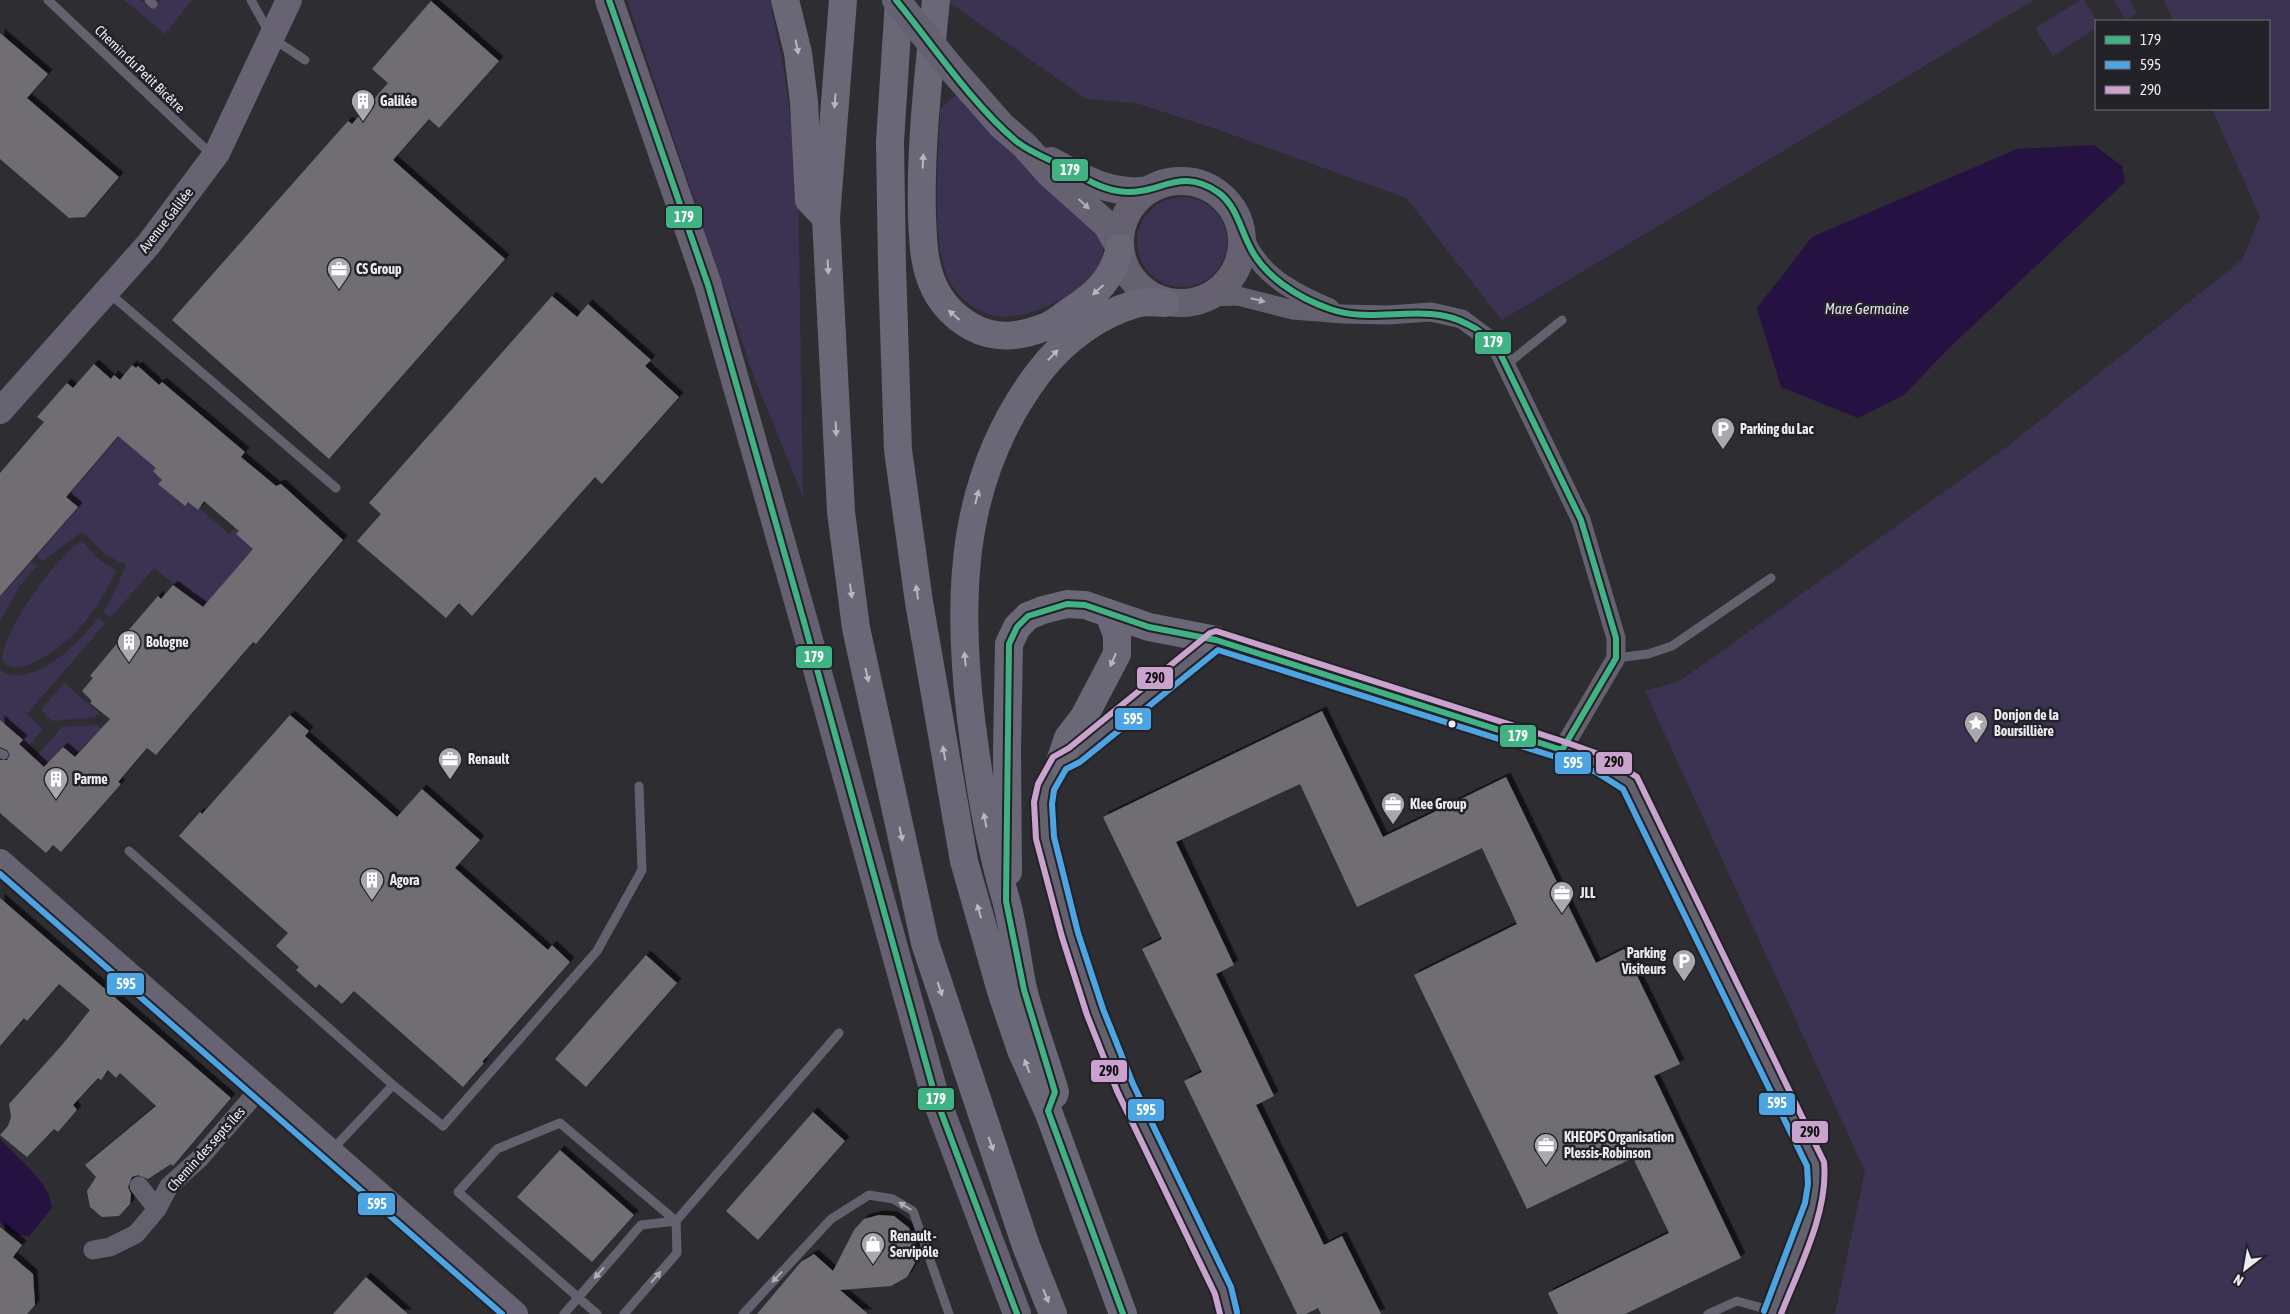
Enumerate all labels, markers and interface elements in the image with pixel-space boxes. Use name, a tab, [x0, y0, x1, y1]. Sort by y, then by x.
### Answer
legend	[2095, 20, 2270, 110]
street label: Chemin du Petit Bicêtre	[92, 22, 188, 116]
text: 179	[2140, 31, 2161, 48]
one-way arrow	[793, 40, 801, 55]
text: 595	[2140, 56, 2161, 73]
text: 290	[2140, 81, 2161, 98]
building icon: Galilée	[350, 88, 376, 122]
place label: Galilée	[380, 93, 417, 109]
one-way arrow	[830, 93, 838, 109]
one-way arrow	[919, 153, 927, 169]
line badge: 179	[1051, 158, 1089, 182]
text: 179	[1060, 162, 1080, 178]
street label: Avenue Galilée	[136, 184, 196, 256]
one-way arrow	[1078, 199, 1091, 210]
line badge: 179	[665, 205, 703, 229]
text: 179	[674, 209, 694, 225]
office icon: CS Group	[326, 256, 352, 290]
one-way arrow	[825, 259, 833, 275]
place label: CS Group	[356, 261, 402, 277]
one-way arrow	[1091, 285, 1104, 296]
one-way arrow	[1251, 297, 1266, 305]
water label: Mare Germaine	[1825, 300, 1909, 317]
one-way arrow	[948, 309, 961, 320]
line badge: 179	[1474, 331, 1512, 355]
text: 179	[1483, 334, 1503, 350]
one-way arrow	[1047, 350, 1059, 362]
parking icon: Parking du Lac	[1710, 416, 1736, 450]
one-way arrow	[833, 421, 841, 437]
place label: Parking du Lac	[1740, 421, 1815, 437]
one-way arrow	[973, 490, 981, 505]
one-way arrow	[847, 583, 855, 599]
one-way arrow	[913, 584, 921, 600]
building icon: Bologne	[116, 629, 142, 663]
place label: Bologne	[146, 634, 189, 650]
line badge: 179	[795, 645, 833, 669]
text: 179	[804, 649, 824, 665]
one-way arrow	[961, 650, 969, 666]
one-way arrow	[1109, 653, 1118, 668]
line badge: 290	[1136, 666, 1174, 690]
one-way arrow	[863, 668, 871, 683]
text: 290	[1145, 670, 1165, 686]
line badge: 595	[1114, 707, 1152, 731]
place label: Donjon de la Boursillière	[1994, 707, 2059, 739]
place icon: Donjon de la Boursillière	[1963, 710, 1989, 744]
text: 595	[1123, 711, 1143, 727]
unlabelled marker	[1447, 719, 1457, 729]
line badge: 179	[1499, 724, 1537, 748]
text: 179	[1508, 728, 1528, 744]
one-way arrow	[940, 744, 948, 760]
office icon: Renault	[437, 746, 463, 780]
place label: Renault	[468, 751, 509, 767]
line badge: 595	[1554, 751, 1592, 775]
line badge: 290	[1595, 751, 1633, 775]
text: 290	[1604, 754, 1624, 770]
text: 595	[1563, 755, 1583, 771]
building icon: Parme	[43, 766, 69, 800]
place label: Parme	[74, 771, 108, 787]
office icon: Klee Group	[1380, 791, 1406, 825]
place label: Klee Group	[1410, 796, 1467, 812]
one-way arrow	[981, 812, 989, 827]
one-way arrow	[898, 827, 906, 843]
building icon: Agora	[359, 867, 385, 901]
place label: Agora	[389, 872, 420, 888]
office icon: JLL	[1549, 880, 1575, 914]
place label: JLL	[1579, 885, 1596, 901]
one-way arrow	[974, 904, 982, 919]
place label: Parking Visiteurs	[1621, 945, 1667, 977]
parking icon: Parking Visiteurs	[1671, 948, 1697, 982]
line badge: 595	[106, 972, 145, 996]
text: 595	[116, 976, 136, 992]
one-way arrow	[937, 982, 944, 997]
one-way arrow	[1023, 1059, 1030, 1074]
line badge: 290	[1090, 1059, 1128, 1083]
text: 290	[1099, 1063, 1119, 1079]
line badge: 179	[917, 1087, 955, 1111]
text: 179	[926, 1091, 946, 1107]
line badge: 595	[1758, 1092, 1796, 1116]
text: 595	[1767, 1095, 1787, 1111]
line badge: 595	[1127, 1098, 1165, 1122]
text: 595	[1136, 1102, 1156, 1118]
street label: Chemin des septs îles	[164, 1103, 248, 1195]
line badge: 290	[1791, 1120, 1829, 1144]
text: 290	[1800, 1124, 1820, 1140]
place label: KHEOPS Organisation Plessis-Robinson	[1564, 1129, 1674, 1161]
office icon: KHEOPS Organisation Plessis-Robinson	[1533, 1132, 1559, 1166]
one-way arrow	[988, 1136, 996, 1151]
line badge: 595	[357, 1192, 396, 1216]
text: 595	[367, 1196, 387, 1212]
one-way arrow	[898, 1202, 911, 1211]
place label: Renault - Servipôle	[890, 1228, 939, 1260]
shop icon: Renault - Servipôle	[860, 1231, 886, 1265]
north arrow	[2220, 1244, 2270, 1294]
one-way arrow	[594, 1267, 605, 1280]
one-way arrow	[651, 1271, 662, 1284]
one-way arrow	[771, 1271, 783, 1283]
text: N	[2231, 1271, 2246, 1289]
one-way arrow	[1043, 1289, 1051, 1304]

